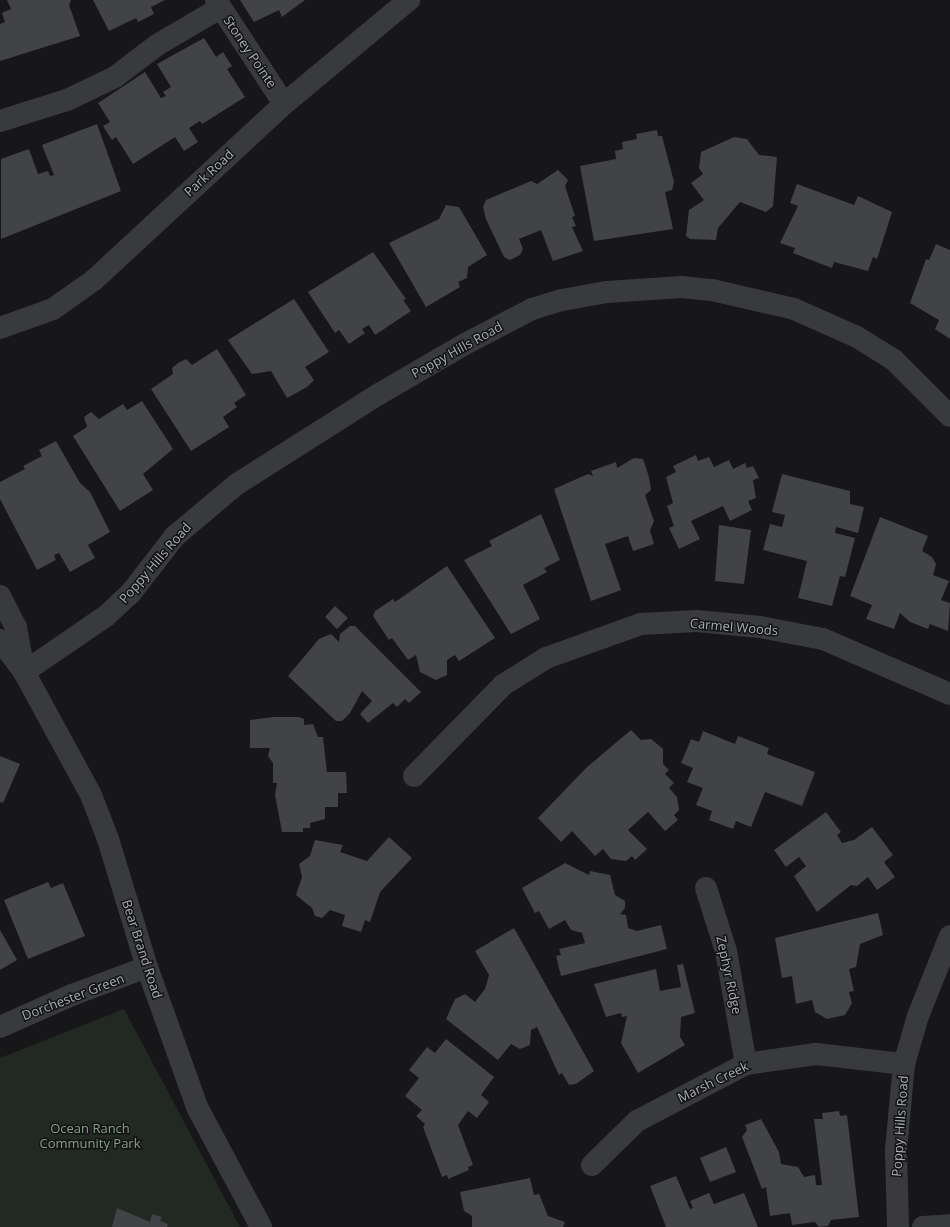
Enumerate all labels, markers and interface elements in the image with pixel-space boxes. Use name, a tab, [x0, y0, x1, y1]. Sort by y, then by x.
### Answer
street label: Stoney Pointe	[220, 13, 280, 91]
street label: Park Road	[181, 146, 237, 200]
street label: Poppy Hills Road	[409, 319, 505, 381]
street label: Poppy Hills Road	[116, 520, 194, 606]
street label: Carmel Woods	[689, 615, 779, 639]
street label: Bear Brand Road	[119, 898, 165, 1000]
street label: Zephyr Ridge	[713, 935, 745, 1015]
street label: Dorchester Green	[20, 970, 126, 1024]
street label: Marsh Creek	[675, 1058, 751, 1106]
street label: Poppy Hills Road	[889, 1075, 911, 1177]
park label: Ocean Ranch Community Park	[39, 1121, 141, 1152]

